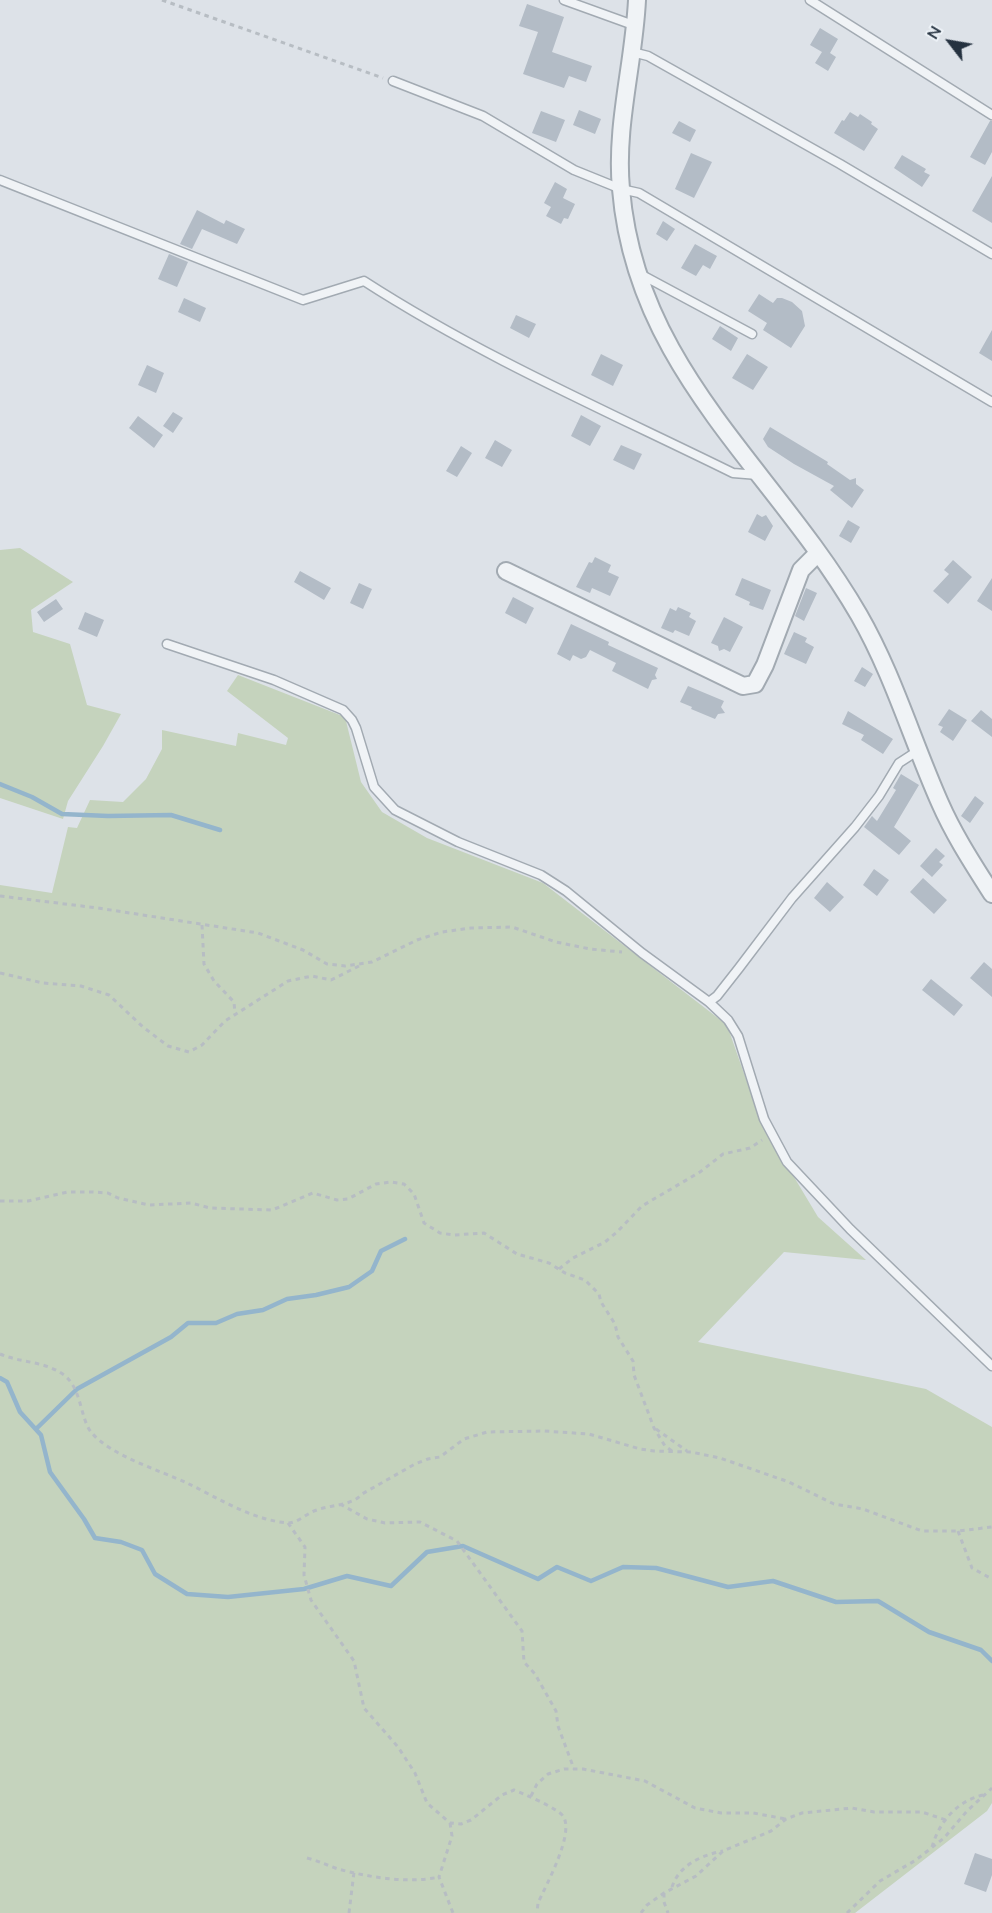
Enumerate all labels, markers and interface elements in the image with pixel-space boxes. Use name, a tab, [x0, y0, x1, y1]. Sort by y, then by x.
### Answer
north arrow	[920, 12, 980, 72]
text: N	[922, 22, 947, 44]

